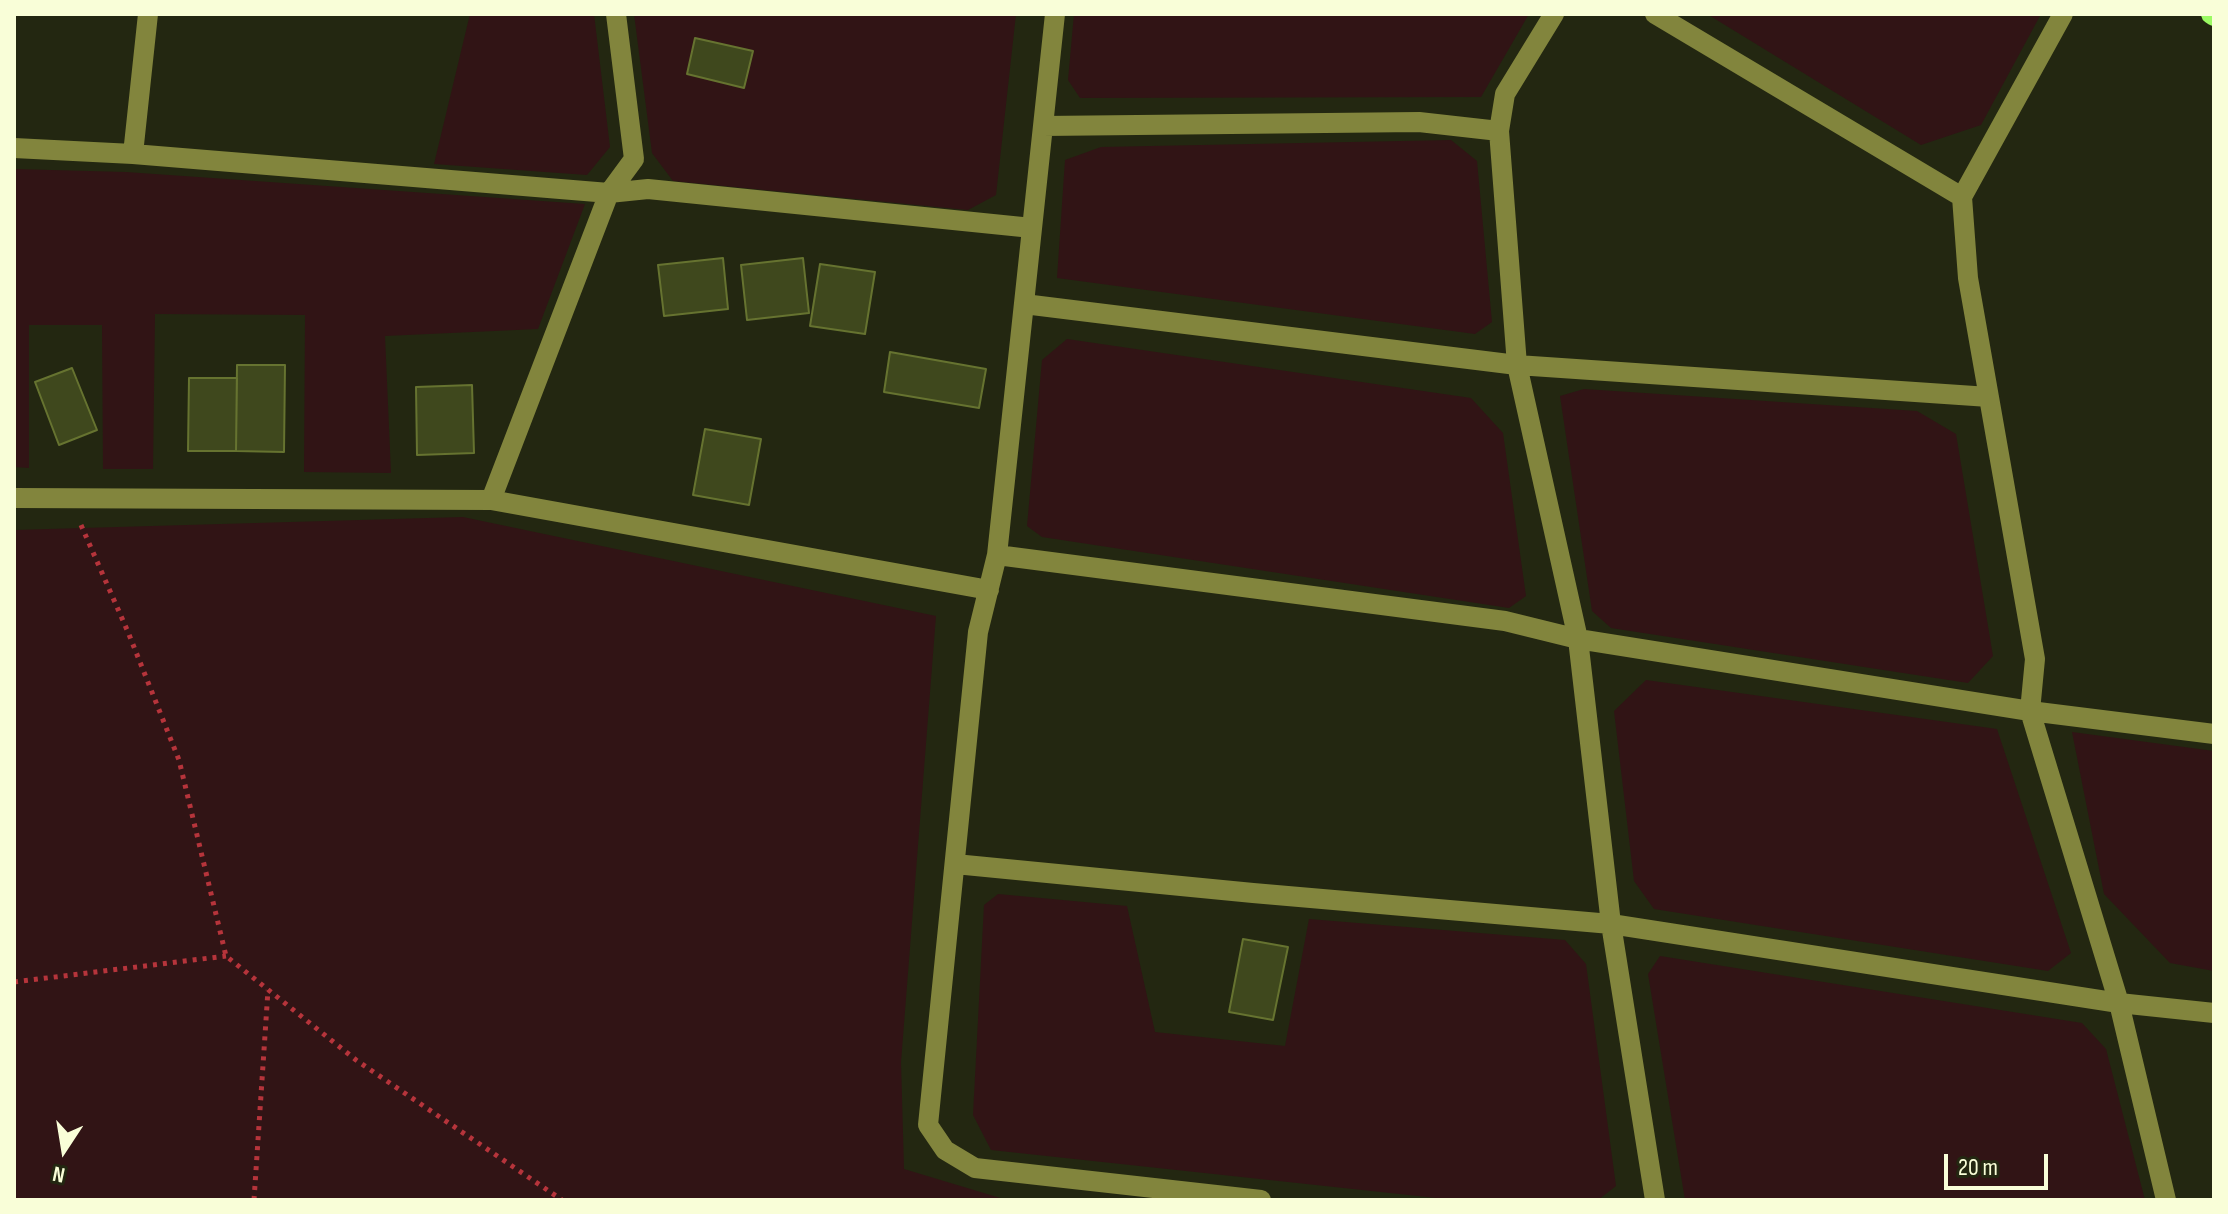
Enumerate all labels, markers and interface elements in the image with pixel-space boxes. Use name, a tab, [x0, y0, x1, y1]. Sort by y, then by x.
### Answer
north arrow	[24, 1110, 104, 1190]
scale bar	[1948, 1138, 2052, 1188]
text: 20 m	[1958, 1153, 1998, 1182]
text: N	[50, 1160, 67, 1188]

